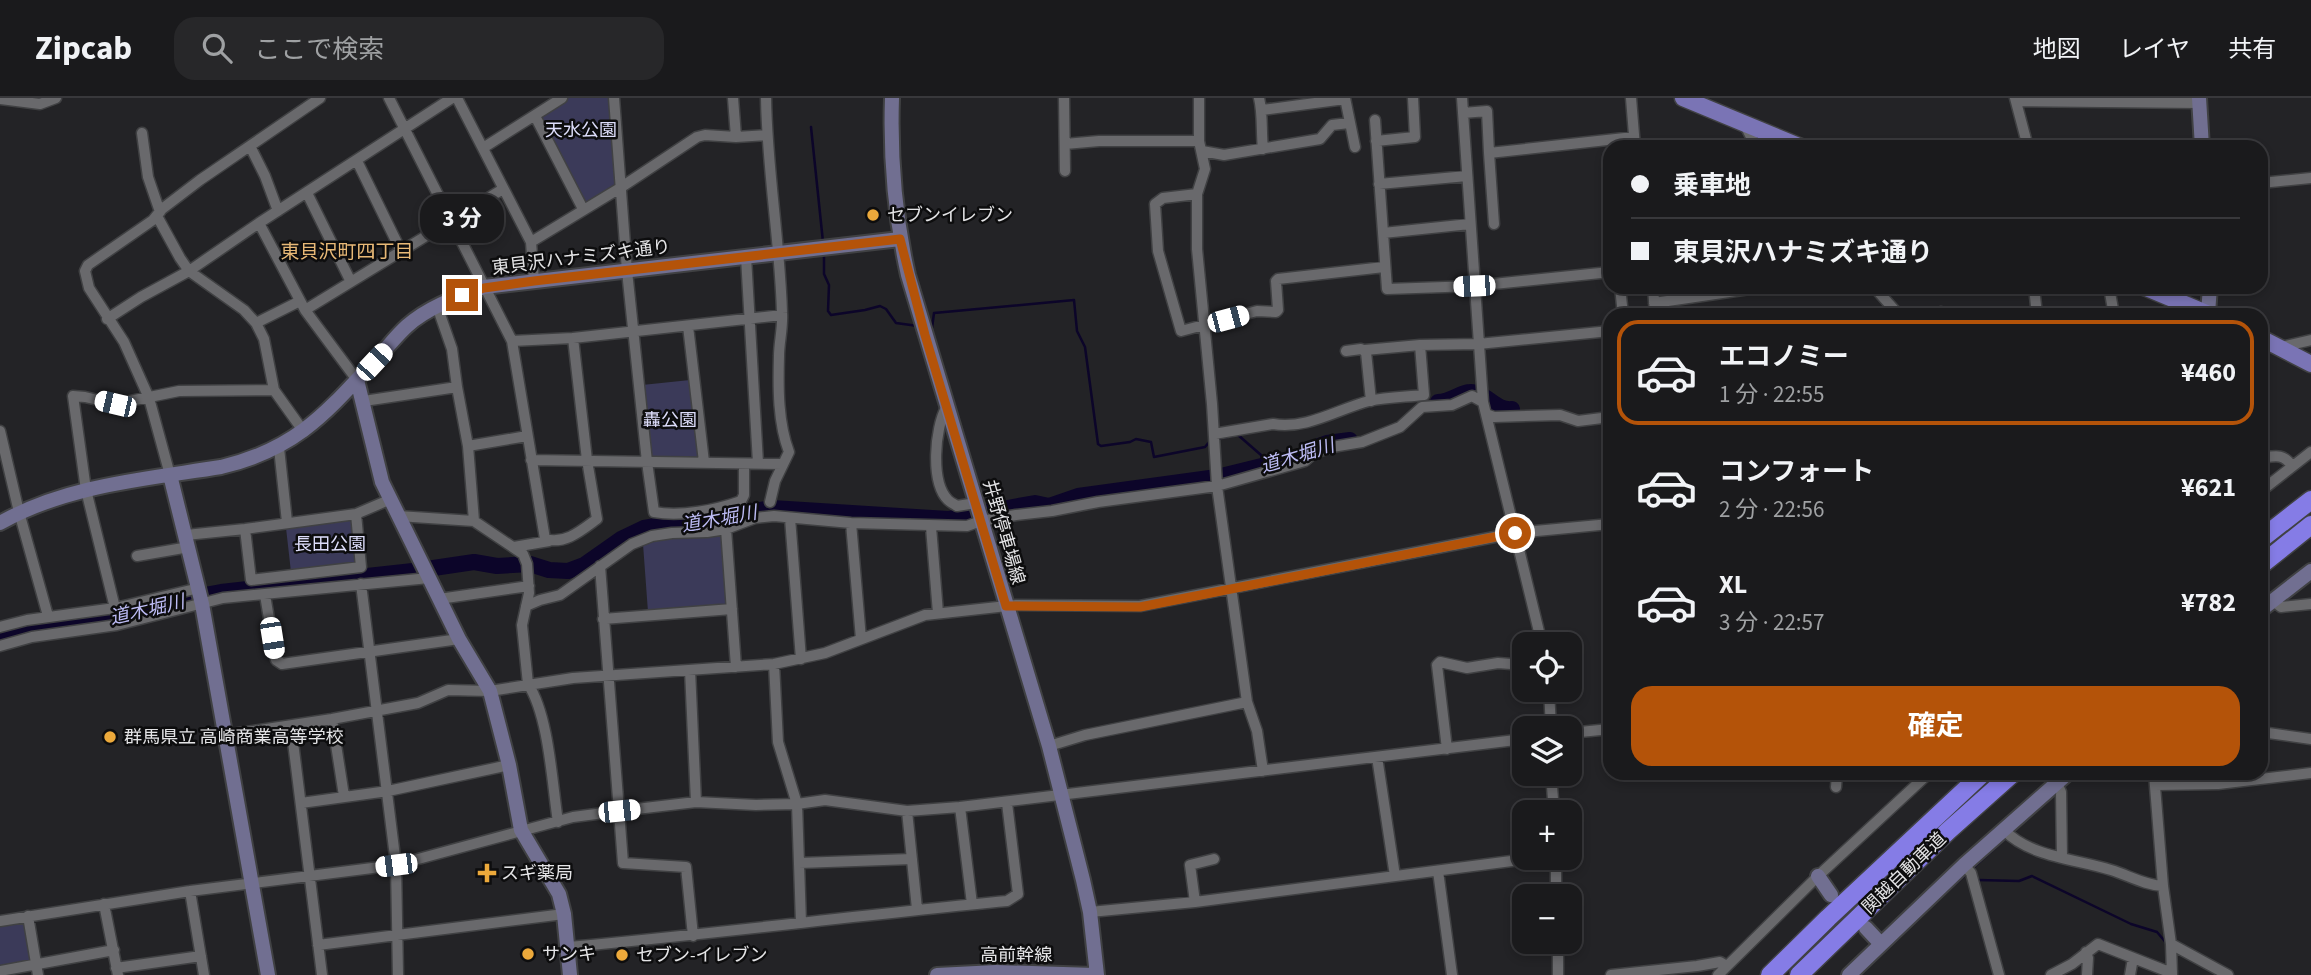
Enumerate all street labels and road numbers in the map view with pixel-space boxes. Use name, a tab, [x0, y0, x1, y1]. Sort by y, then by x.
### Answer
street label: 東貝沢ハナミズキ通り	[490, 234, 672, 281]
street label: 井野停車場線	[977, 477, 1030, 587]
street label: 関越自動車道	[1857, 827, 1952, 920]
street label: 高前幹線	[980, 943, 1052, 968]

